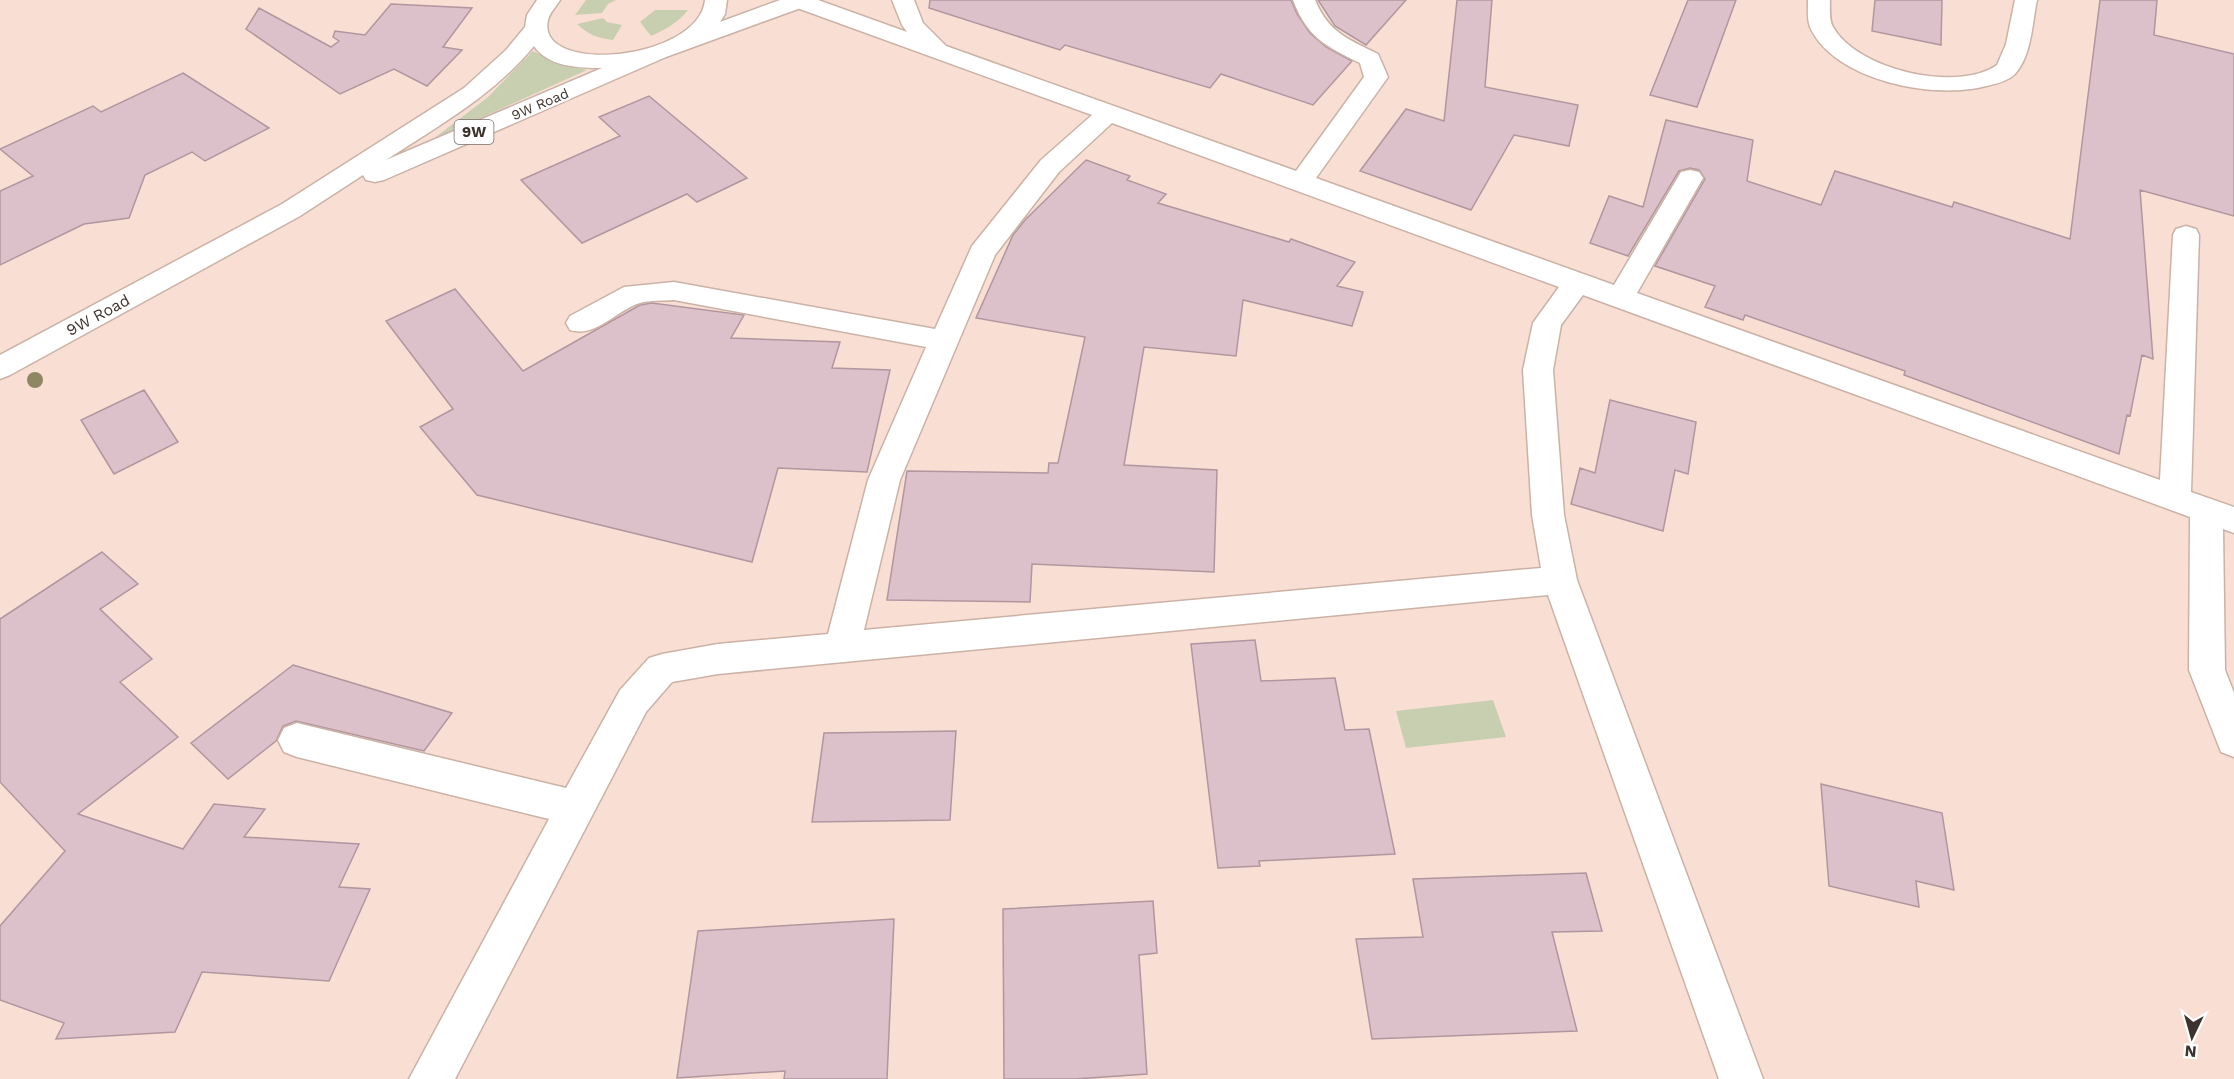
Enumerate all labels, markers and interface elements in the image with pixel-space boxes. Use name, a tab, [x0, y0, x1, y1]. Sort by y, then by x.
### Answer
street label: 9W Road	[509, 85, 571, 123]
road number: 9W	[454, 120, 494, 144]
street label: 9W Road	[63, 290, 133, 340]
north arrow	[2162, 1007, 2222, 1067]
text: N	[2184, 1041, 2197, 1061]

